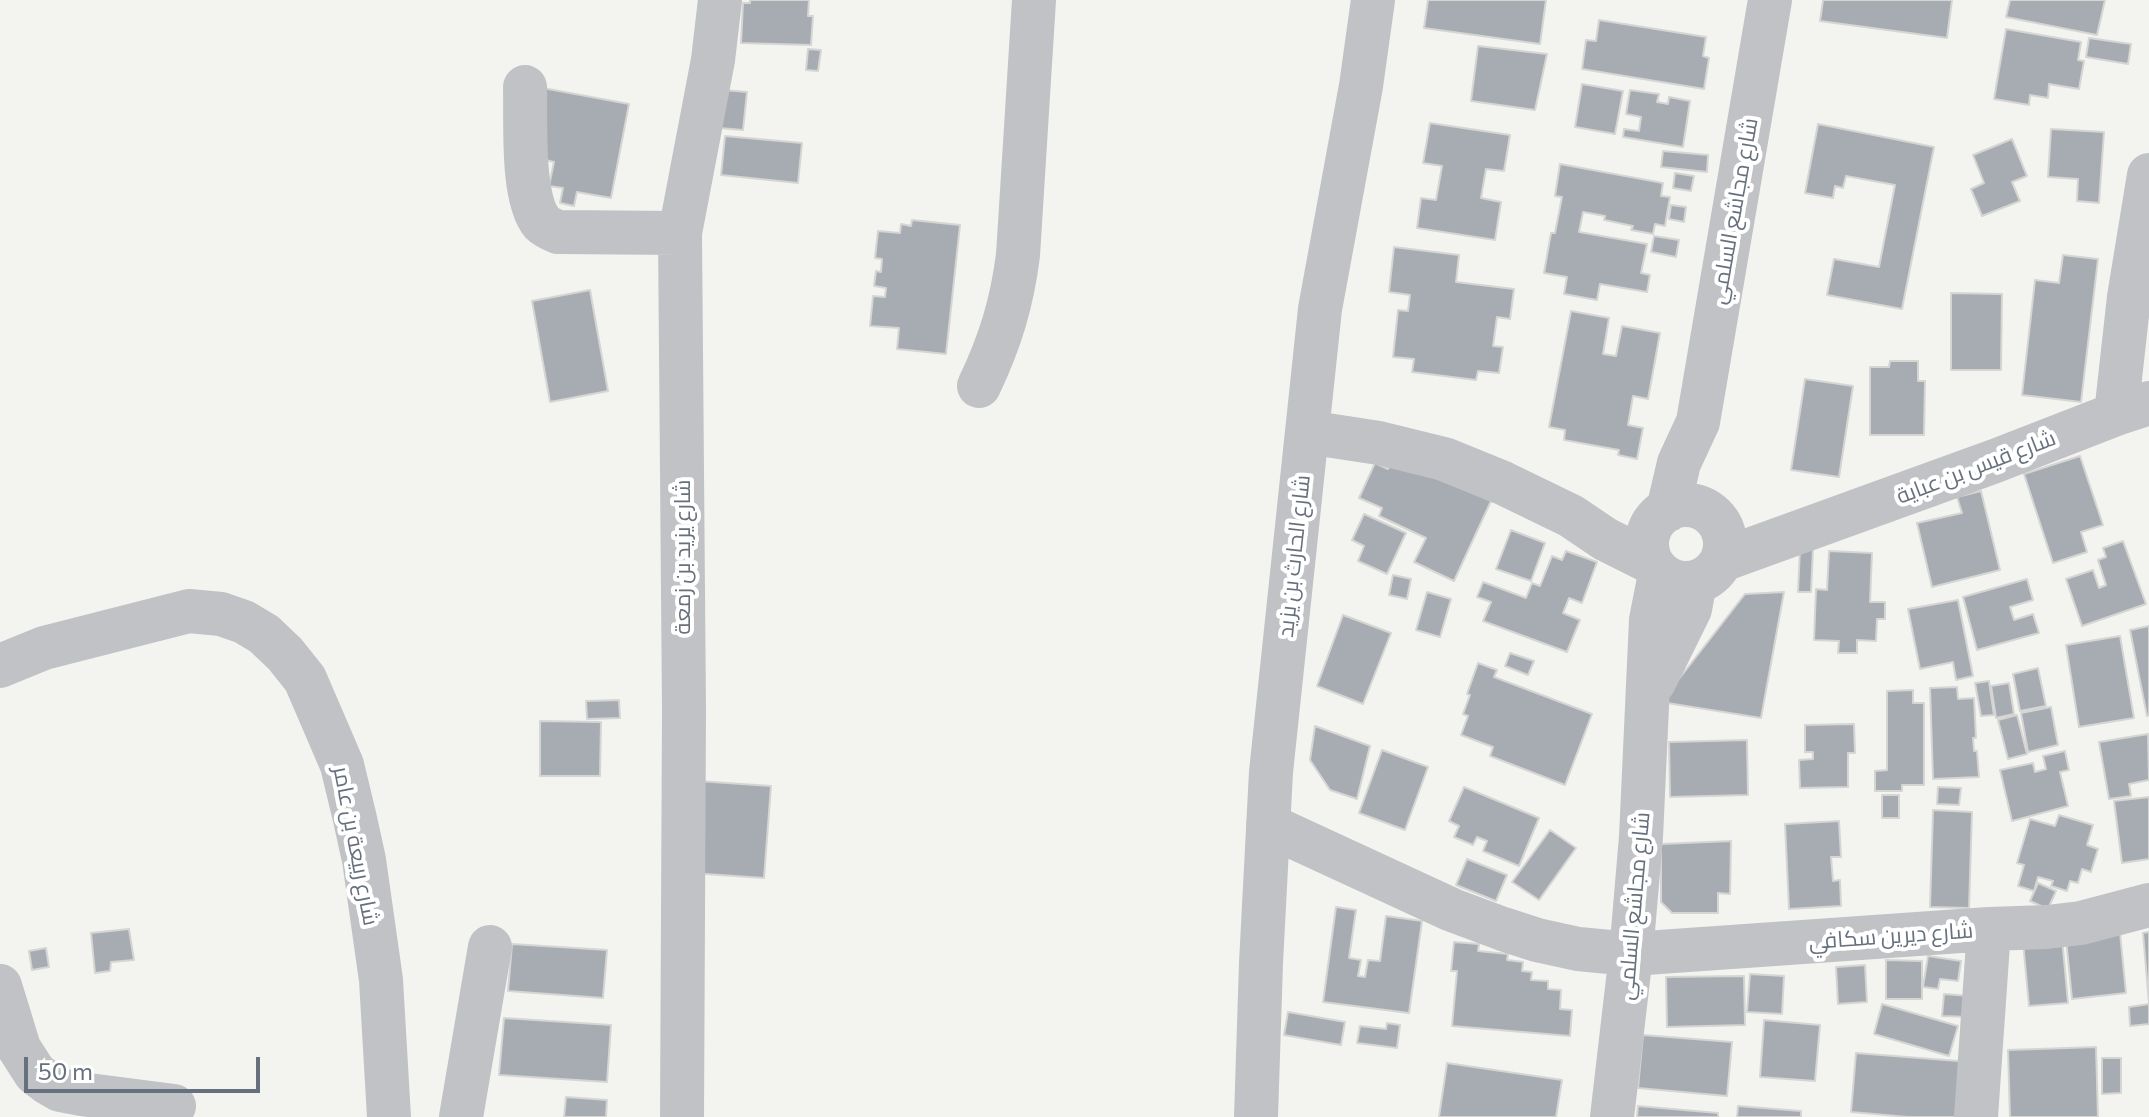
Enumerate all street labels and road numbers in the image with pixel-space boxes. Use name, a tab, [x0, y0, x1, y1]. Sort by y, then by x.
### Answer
street label: شارع مجاشع السلمي	[1705, 116, 1763, 306]
street label: شارع قيس بن عباية	[1893, 425, 2059, 509]
street label: شارع الحارث بن يزيد	[1272, 473, 1316, 639]
street label: شارع يزيد بن زمعة	[670, 479, 696, 635]
street label: شارع ربيعة بن عامر	[328, 764, 384, 928]
street label: شارع مجاشع السلمي	[1613, 811, 1655, 1001]
street label: شارع ديرين سكافي	[1808, 917, 1974, 955]

